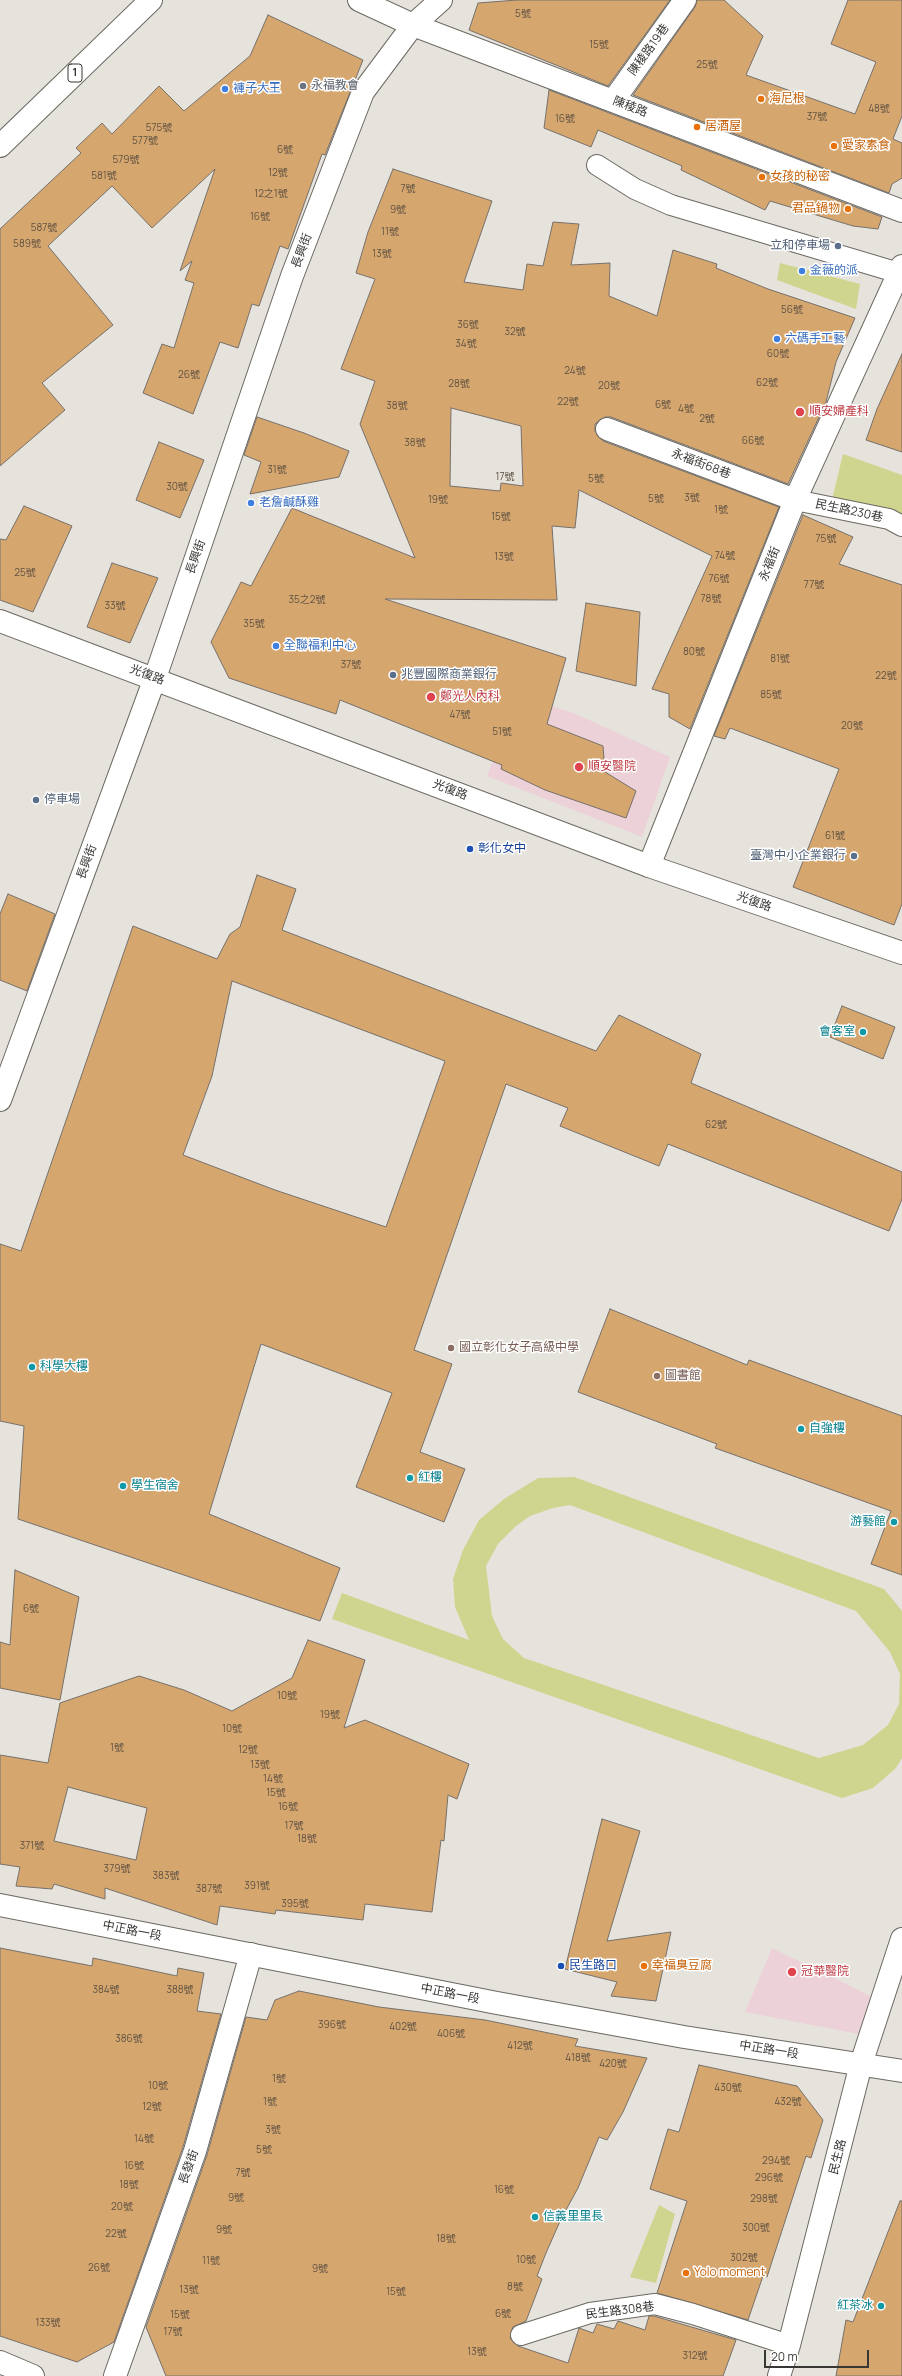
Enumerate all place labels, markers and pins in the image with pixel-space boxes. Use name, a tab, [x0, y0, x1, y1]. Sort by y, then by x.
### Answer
place label: 永福教會	[311, 79, 359, 93]
marker: 永福教會	[298, 81, 308, 91]
place label: 褲子大王	[233, 82, 281, 96]
marker: 褲子大王	[220, 84, 230, 94]
place label: 海尼根	[769, 92, 805, 106]
marker: 海尼根	[756, 94, 766, 104]
place label: 居酒屋	[705, 120, 741, 134]
marker: 居酒屋	[692, 122, 702, 132]
place label: 愛家素食	[842, 139, 890, 153]
marker: 愛家素食	[829, 141, 839, 151]
place label: 女孩的秘密	[770, 170, 830, 184]
marker: 女孩的秘密	[757, 172, 767, 182]
place label: 君品鍋物	[792, 202, 840, 216]
marker: 君品鍋物	[843, 204, 853, 214]
place label: 立和停車場	[770, 239, 830, 253]
marker: 立和停車場	[833, 241, 843, 251]
place label: 金薇的派	[810, 264, 858, 278]
marker: 金薇的派	[797, 266, 807, 276]
place label: 六碼手工藝	[785, 332, 845, 346]
marker: 六碼手工藝	[772, 334, 782, 344]
place label: 順安婦產科	[809, 405, 869, 419]
marker: 順安婦產科	[794, 406, 806, 418]
place label: 老詹鹹酥雞	[259, 496, 319, 510]
marker: 老詹鹹酥雞	[246, 498, 256, 508]
place label: 全聯福利中心	[284, 639, 356, 653]
marker: 全聯福利中心	[271, 641, 281, 651]
place label: 兆豐國際商業銀行	[401, 668, 497, 682]
marker: 兆豐國際商業銀行	[388, 670, 398, 680]
place label: 鄭光人內科	[440, 690, 500, 704]
marker: 鄭光人內科	[425, 691, 437, 703]
place label: 順安醫院	[588, 760, 636, 774]
marker: 順安醫院	[573, 761, 585, 773]
place label: 停車場	[44, 793, 80, 807]
marker: 停車場	[31, 795, 41, 805]
place label: 彰化女中	[478, 842, 526, 856]
marker: 彰化女中	[465, 844, 475, 854]
place label: 臺灣中小企業銀行	[750, 849, 846, 863]
marker: 臺灣中小企業銀行	[849, 851, 859, 861]
place label: 會客室	[819, 1025, 855, 1039]
marker: 會客室	[858, 1027, 868, 1037]
place label: 國立彰化女子高級中學	[459, 1341, 579, 1355]
marker: 國立彰化女子高級中學	[446, 1343, 456, 1353]
place label: 科學大樓	[40, 1360, 88, 1374]
marker: 科學大樓	[27, 1362, 37, 1372]
place label: 圖書館	[665, 1369, 701, 1383]
marker: 圖書館	[652, 1371, 662, 1381]
place label: 自強樓	[809, 1422, 845, 1436]
marker: 自強樓	[796, 1424, 806, 1434]
place label: 紅樓	[418, 1471, 442, 1485]
marker: 紅樓	[405, 1473, 415, 1483]
place label: 學生宿舍	[131, 1479, 179, 1493]
marker: 學生宿舍	[118, 1481, 128, 1491]
place label: 游藝館	[850, 1515, 886, 1529]
marker: 游藝館	[889, 1517, 899, 1527]
place label: 民生路口	[569, 1959, 617, 1973]
place label: 幸福臭豆腐	[652, 1959, 712, 1973]
marker: 民生路口	[556, 1961, 566, 1971]
marker: 幸福臭豆腐	[639, 1961, 649, 1971]
place label: 冠華醫院	[801, 1965, 849, 1979]
marker: 冠華醫院	[786, 1966, 798, 1978]
place label: 信義里里長	[543, 2210, 603, 2224]
marker: 信義里里長	[530, 2212, 540, 2222]
place label: Yolo moment	[694, 2266, 765, 2280]
marker: Yolo moment	[681, 2268, 691, 2278]
place label: 紅茶冰	[837, 2299, 873, 2313]
marker: 紅茶冰	[876, 2301, 886, 2311]

